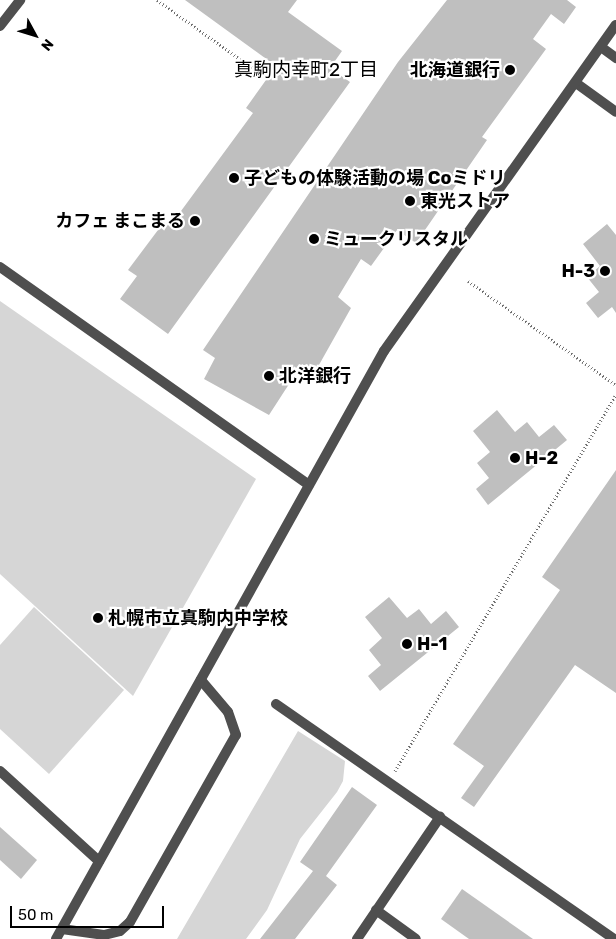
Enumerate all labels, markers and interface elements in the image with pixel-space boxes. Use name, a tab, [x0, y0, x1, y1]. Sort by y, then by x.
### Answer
north arrow	[10, 10, 60, 60]
text: N	[37, 35, 57, 54]
district label: 真駒内幸町2丁目	[234, 59, 378, 81]
place label: 北海道銀行	[410, 59, 500, 81]
marker: 北海道銀行	[504, 64, 516, 76]
place label: 子どもの体験活動の場 Coミドリ	[244, 167, 505, 189]
marker: 子どもの体験活動の場 Coミドリ	[228, 172, 240, 184]
place label: 東光ストア	[420, 190, 510, 212]
marker: 東光ストア	[404, 195, 416, 207]
place label: カフェ まこまる	[55, 210, 185, 232]
marker: カフェ まこまる	[189, 215, 201, 227]
place label: ミュークリスタル	[324, 228, 468, 250]
marker: ミュークリスタル	[308, 233, 320, 245]
place label: H-3	[561, 260, 595, 282]
marker: H-3	[599, 265, 611, 277]
place label: 北洋銀行	[279, 365, 351, 387]
marker: 北洋銀行	[263, 370, 275, 382]
place label: H-2	[525, 447, 558, 469]
marker: H-2	[509, 452, 521, 464]
place label: 札幌市立真駒内中学校	[108, 607, 288, 629]
marker: 札幌市立真駒内中学校	[92, 612, 104, 624]
place label: H-1	[417, 633, 447, 655]
marker: H-1	[401, 638, 413, 650]
scale bar	[12, 896, 166, 928]
text: 50 m	[18, 906, 53, 924]

